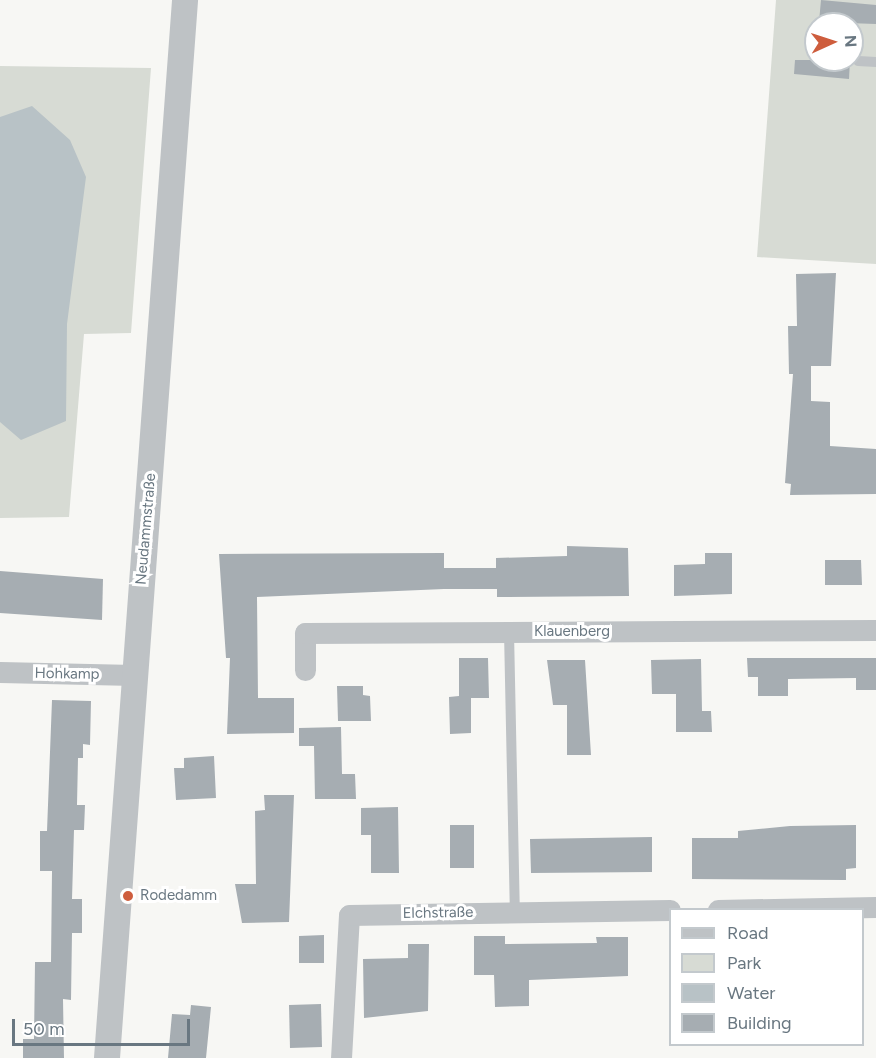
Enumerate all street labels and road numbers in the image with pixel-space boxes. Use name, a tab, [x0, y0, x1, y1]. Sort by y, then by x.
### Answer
street label: Neudammstraße	[132, 472, 160, 586]
street label: Klauenberg	[534, 623, 610, 641]
street label: Hohkamp	[34, 664, 100, 684]
street label: Elchstraße	[403, 903, 473, 923]

